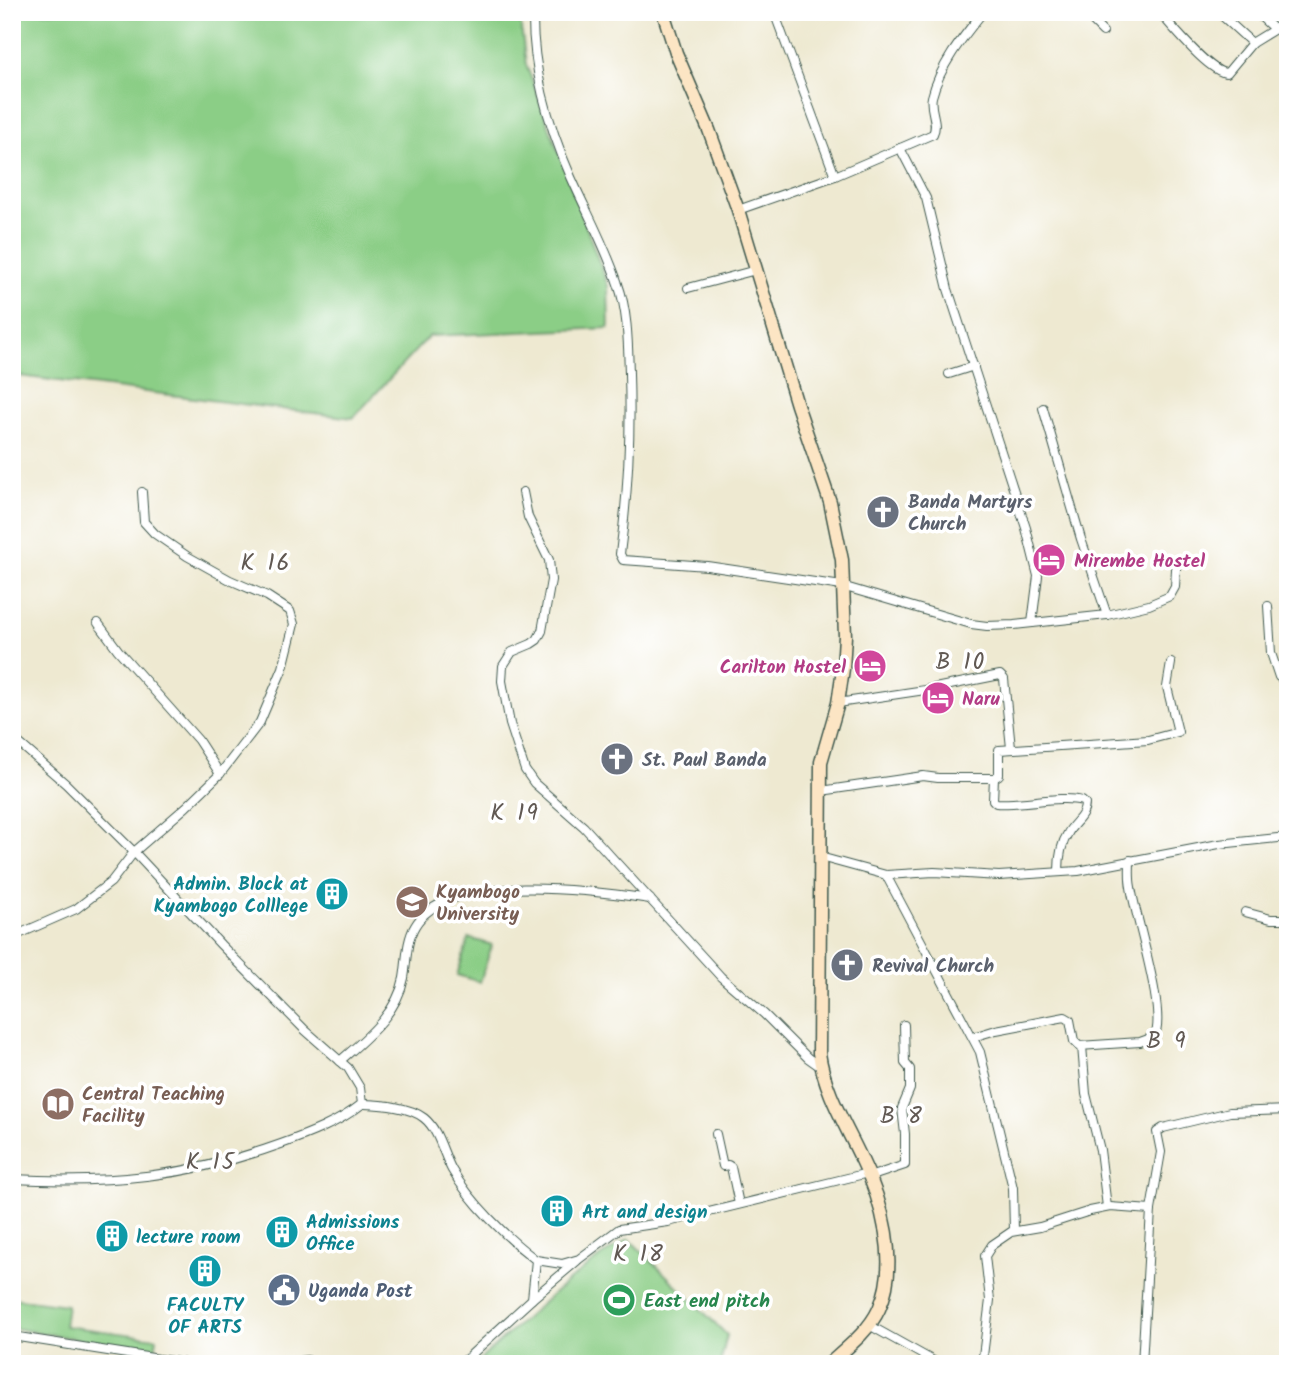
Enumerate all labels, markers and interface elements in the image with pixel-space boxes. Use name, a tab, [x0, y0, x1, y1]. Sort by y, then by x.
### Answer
place label: Banda Martyrs Church	[908, 488, 1033, 540]
church icon: Banda Martyrs Church	[864, 493, 902, 531]
hotel icon: Mirembe Hostel	[1030, 541, 1068, 579]
district label: K 16	[241, 546, 291, 582]
place label: Mirembe Hostel	[1074, 547, 1206, 577]
district label: B 10	[936, 645, 986, 681]
hotel icon: Carilton Hostel	[851, 647, 889, 685]
place label: Carilton Hostel	[720, 653, 847, 683]
hotel icon: Naru	[919, 679, 957, 717]
place label: Naru	[962, 685, 1001, 715]
church icon: St. Paul Banda	[598, 740, 636, 778]
place label: St. Paul Banda	[642, 746, 767, 776]
district label: K 19	[490, 796, 540, 832]
place label: Admin. Block at Kyambogo Colllege	[154, 870, 308, 922]
building icon: Admin. Block at Kyambogo Colllege	[313, 875, 351, 913]
place label: Kyambogo University	[436, 878, 520, 930]
school or university icon: Kyambogo University	[393, 883, 431, 921]
church icon: Revival Church	[828, 946, 866, 984]
place label: Revival Church	[872, 952, 995, 982]
district label: B 9	[1146, 1024, 1188, 1060]
place label: Central Teaching Facility	[82, 1080, 225, 1132]
library icon: Central Teaching Facility	[39, 1085, 77, 1123]
district label: B 8	[880, 1099, 924, 1135]
district label: K 15	[186, 1145, 236, 1181]
building icon: Art and design	[538, 1192, 576, 1230]
place label: Art and design	[582, 1198, 708, 1228]
place label: Admissions Office	[306, 1208, 400, 1260]
building icon: Admissions Office	[263, 1213, 301, 1251]
building icon: lecture room	[93, 1217, 131, 1255]
place label: lecture room	[136, 1223, 241, 1253]
district label: K 18	[613, 1237, 665, 1273]
building icon: FACULTY OF ARTS	[186, 1252, 224, 1290]
public building icon: Uganda Post	[265, 1271, 303, 1309]
place label: Uganda Post	[308, 1277, 413, 1307]
sports icon: East end pitch	[600, 1281, 638, 1319]
place label: East end pitch	[644, 1287, 770, 1317]
place label: FACULTY OF ARTS	[167, 1291, 245, 1343]

